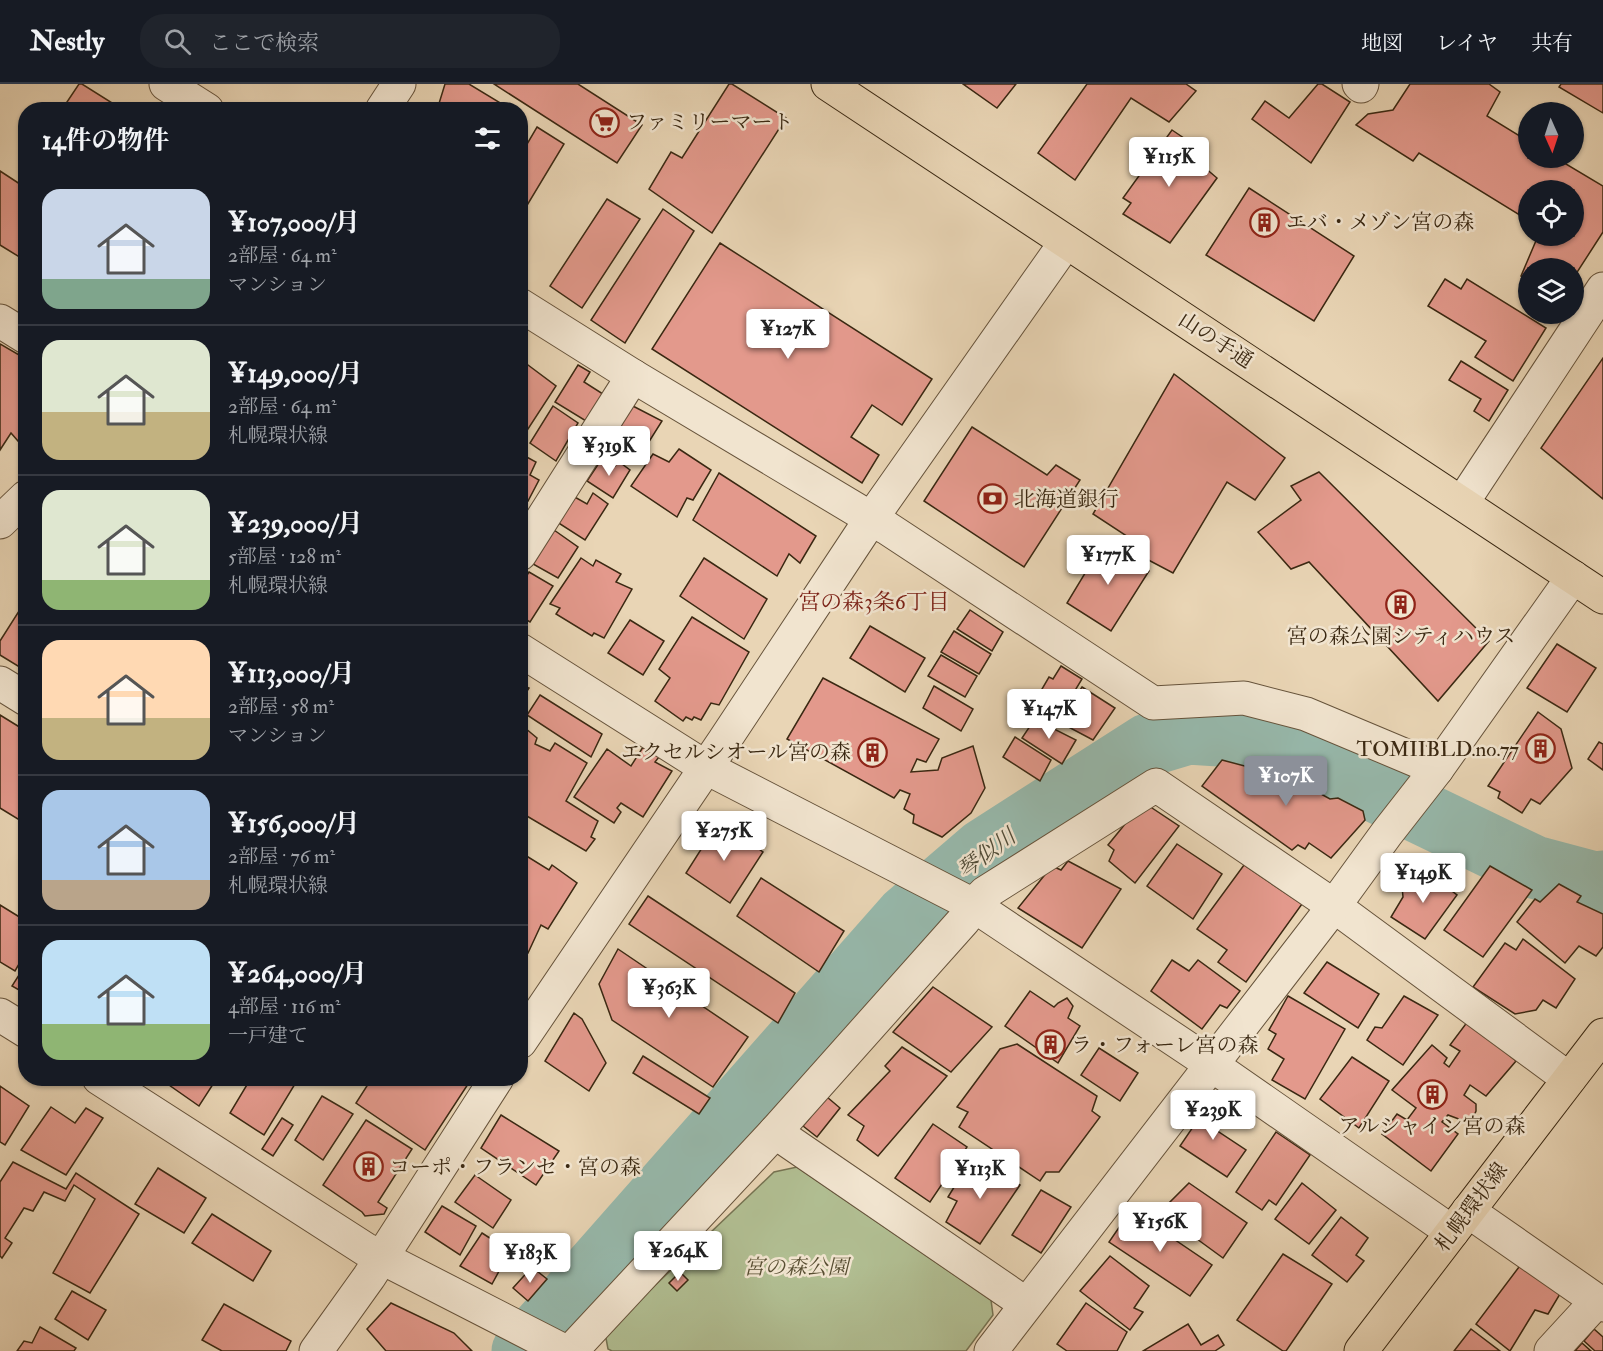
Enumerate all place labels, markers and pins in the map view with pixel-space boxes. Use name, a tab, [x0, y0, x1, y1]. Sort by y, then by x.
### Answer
supermarket icon: ファミリーマート	[589, 106, 621, 138]
place label: ファミリーマート	[626, 109, 794, 136]
pin: ¥115K	[1127, 137, 1211, 188]
building icon: エバ・メゾン宮の森	[1249, 206, 1281, 238]
place label: エバ・メゾン宮の森	[1286, 209, 1474, 236]
pin: ¥127K	[746, 309, 830, 360]
pin: ¥319K	[567, 426, 651, 477]
bank icon: 北海道銀行	[977, 483, 1009, 515]
place label: 北海道銀行	[1014, 486, 1119, 513]
pin: ¥177K	[1066, 535, 1150, 586]
building icon: 宮の森公園シティハウス	[1385, 589, 1417, 621]
place label: 宮の森公園シティハウス	[1287, 623, 1515, 650]
pin: ¥147K	[1007, 689, 1091, 740]
building icon: TOMIIBLD.no.77	[1524, 733, 1556, 765]
building icon: エクセルシオール宮の森	[856, 736, 888, 768]
place label: TOMIIBLD.no.77	[1357, 736, 1519, 763]
place label: エクセルシオール宮の森	[621, 739, 851, 766]
pin: ¥107K	[1244, 756, 1328, 807]
pin: ¥275K	[682, 811, 766, 862]
pin: ¥149K	[1381, 853, 1465, 904]
pin: ¥363K	[627, 968, 711, 1019]
building icon: ラ・フォーレ宮の森	[1034, 1029, 1066, 1061]
place label: ラ・フォーレ宮の森	[1071, 1032, 1259, 1059]
building icon: アルシャイン宮の森	[1416, 1079, 1448, 1111]
pin: ¥239K	[1171, 1090, 1255, 1141]
place label: アルシャイン宮の森	[1338, 1113, 1526, 1140]
pin: ¥113K	[938, 1149, 1022, 1200]
building icon: コーポ・フランセ・宮の森	[352, 1151, 384, 1183]
place label: コーポ・フランセ・宮の森	[389, 1154, 641, 1181]
pin: ¥156K	[1118, 1202, 1202, 1253]
pin: ¥264K	[636, 1231, 720, 1282]
pin: ¥183K	[488, 1233, 572, 1284]

